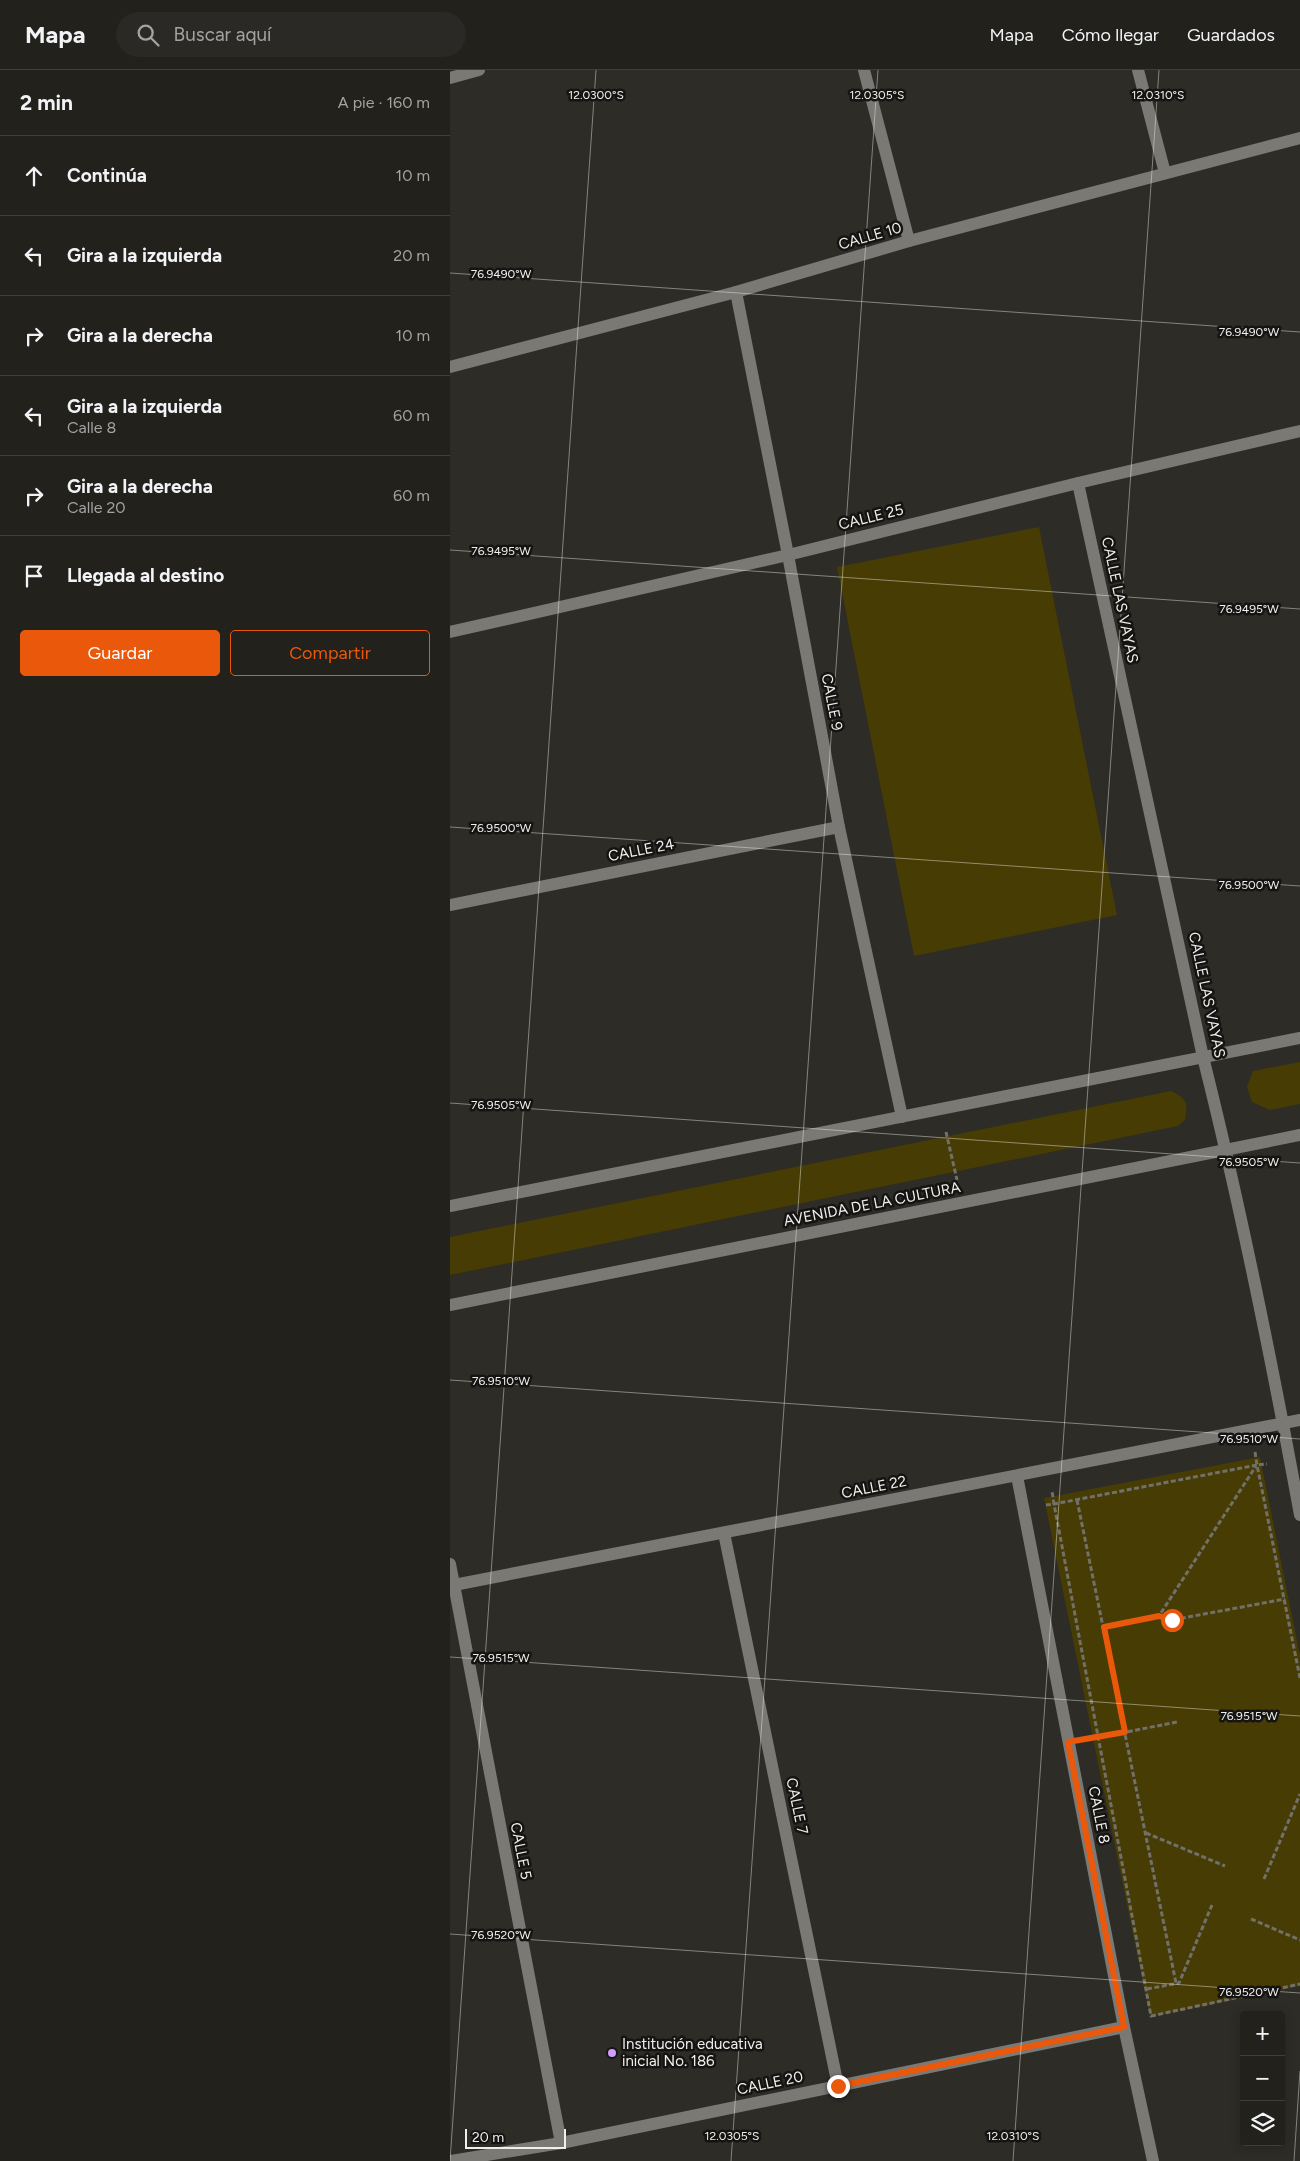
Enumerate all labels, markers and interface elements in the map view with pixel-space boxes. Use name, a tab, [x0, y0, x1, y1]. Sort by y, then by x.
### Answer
search box	[116, 12, 466, 57]
text: Mapa	[25, 20, 86, 49]
icon: search	[134, 21, 162, 49]
text: Buscar aquí	[174, 23, 271, 46]
text: Mapa	[989, 24, 1034, 46]
text: Cómo llegar	[1062, 24, 1159, 46]
text: Guardados	[1187, 24, 1275, 46]
text: 12.0300°S	[568, 88, 624, 102]
text: 12.0305°S	[850, 88, 904, 102]
text: 12.0310°S	[1132, 88, 1184, 102]
text: 2 min	[20, 90, 73, 115]
text: A pie · 160 m	[338, 93, 430, 112]
icon: ahead	[20, 162, 48, 190]
text: Continúa	[67, 164, 147, 187]
text: 10 m	[396, 166, 430, 185]
street label: CALLE 10	[836, 218, 904, 254]
icon: left	[20, 242, 48, 270]
text: Gira a la izquierda	[67, 244, 222, 267]
text: 20 m	[393, 246, 430, 265]
text: 76.9490°W	[471, 267, 532, 281]
icon: right	[20, 322, 48, 350]
text: Gira a la derecha	[67, 324, 213, 347]
text: 76.9490°W	[1219, 325, 1280, 339]
text: 10 m	[396, 326, 430, 345]
text: Gira a la izquierda	[67, 395, 222, 418]
icon: left	[20, 402, 48, 430]
text: 60 m	[393, 406, 430, 425]
text: Calle 8	[67, 418, 116, 437]
text: Gira a la derecha	[67, 475, 213, 498]
icon: right	[20, 482, 48, 510]
text: 60 m	[393, 486, 430, 505]
text: Calle 20	[67, 498, 126, 517]
street label: CALLE 25	[837, 500, 905, 534]
street label: CALLE LAS VAYAS	[1098, 535, 1142, 665]
text: 76.9495°W	[471, 544, 531, 558]
icon: arrive	[20, 562, 48, 590]
text: Llegada al destino	[67, 564, 224, 587]
text: 76.9495°W	[1219, 602, 1279, 616]
button: Guardar	[20, 630, 220, 676]
button: Compartir	[230, 630, 430, 676]
street label: CALLE 9	[818, 672, 846, 732]
text: 76.9500°W	[471, 821, 532, 835]
street label: CALLE 24	[606, 835, 676, 865]
text: 76.9500°W	[1219, 878, 1280, 892]
street label: CALLE LAS VAYAS	[1185, 930, 1229, 1060]
text: 76.9505°W	[471, 1098, 531, 1112]
text: 76.9505°W	[1219, 1155, 1279, 1169]
street label: AVENIDA DE LA CULTURA	[782, 1178, 962, 1230]
text: 76.9510°W	[472, 1374, 530, 1388]
text: 76.9510°W	[1220, 1432, 1278, 1446]
street label: CALLE 22	[840, 1472, 908, 1502]
route start	[1161, 1609, 1184, 1632]
text: 76.9515°W	[472, 1651, 530, 1665]
text: 76.9515°W	[1220, 1709, 1278, 1723]
street label: CALLE 7	[782, 1776, 812, 1836]
street label: CALLE 8	[1085, 1785, 1113, 1845]
street label: CALLE 5	[507, 1821, 535, 1881]
text: 76.9520°W	[471, 1928, 531, 1942]
text: 76.9520°W	[1219, 1985, 1279, 1999]
map controls	[1240, 2011, 1285, 2146]
button: +	[1240, 2011, 1285, 2056]
place label: Institución educativa inicial No. 186	[622, 2035, 763, 2070]
marker: Institución educativa inicial No. 186	[606, 2047, 618, 2059]
button: −	[1240, 2056, 1285, 2101]
street label: CALLE 20	[735, 2067, 805, 2099]
route end	[827, 2075, 850, 2098]
button: layers	[1240, 2101, 1285, 2146]
scale bar	[465, 2126, 566, 2149]
text: 20 m	[472, 2129, 504, 2146]
text: 12.0305°S	[705, 2129, 759, 2143]
text: 12.0310°S	[987, 2129, 1039, 2143]

